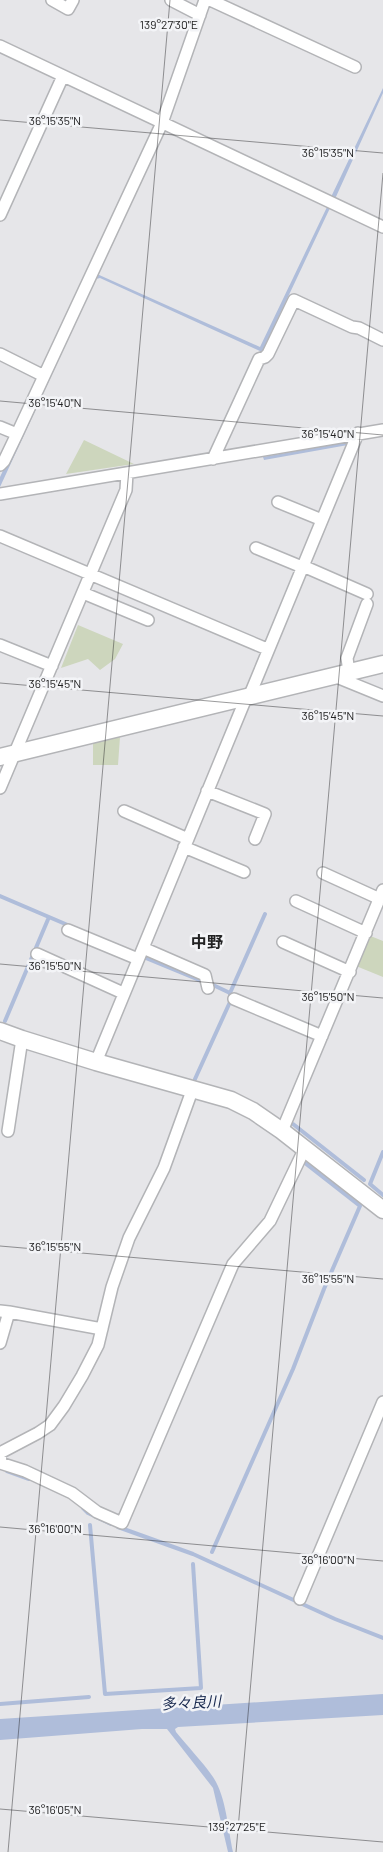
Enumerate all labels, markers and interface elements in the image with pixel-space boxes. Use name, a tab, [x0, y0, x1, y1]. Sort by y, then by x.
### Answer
text: 139°27'30"E	[140, 17, 198, 31]
text: 36°15'35"N	[29, 113, 81, 127]
text: 36°15'35"N	[302, 145, 354, 159]
text: 36°15'40"N	[28, 395, 82, 409]
text: 36°15'40"N	[301, 426, 355, 440]
text: 36°15'45"N	[29, 676, 81, 690]
text: 36°15'45"N	[302, 708, 354, 722]
district label: 中野	[191, 932, 223, 951]
text: 36°15'50"N	[28, 958, 82, 972]
text: 36°15'50"N	[301, 989, 355, 1003]
text: 36°15'55"N	[29, 1239, 81, 1253]
text: 36°15'55"N	[302, 1271, 354, 1285]
text: 36°16'00"N	[28, 1521, 82, 1535]
text: 36°16'00"N	[301, 1552, 355, 1566]
water label: 多々良川	[161, 1691, 223, 1713]
text: 36°16'05"N	[28, 1802, 82, 1816]
text: 139°27'25"E	[208, 1819, 266, 1833]

